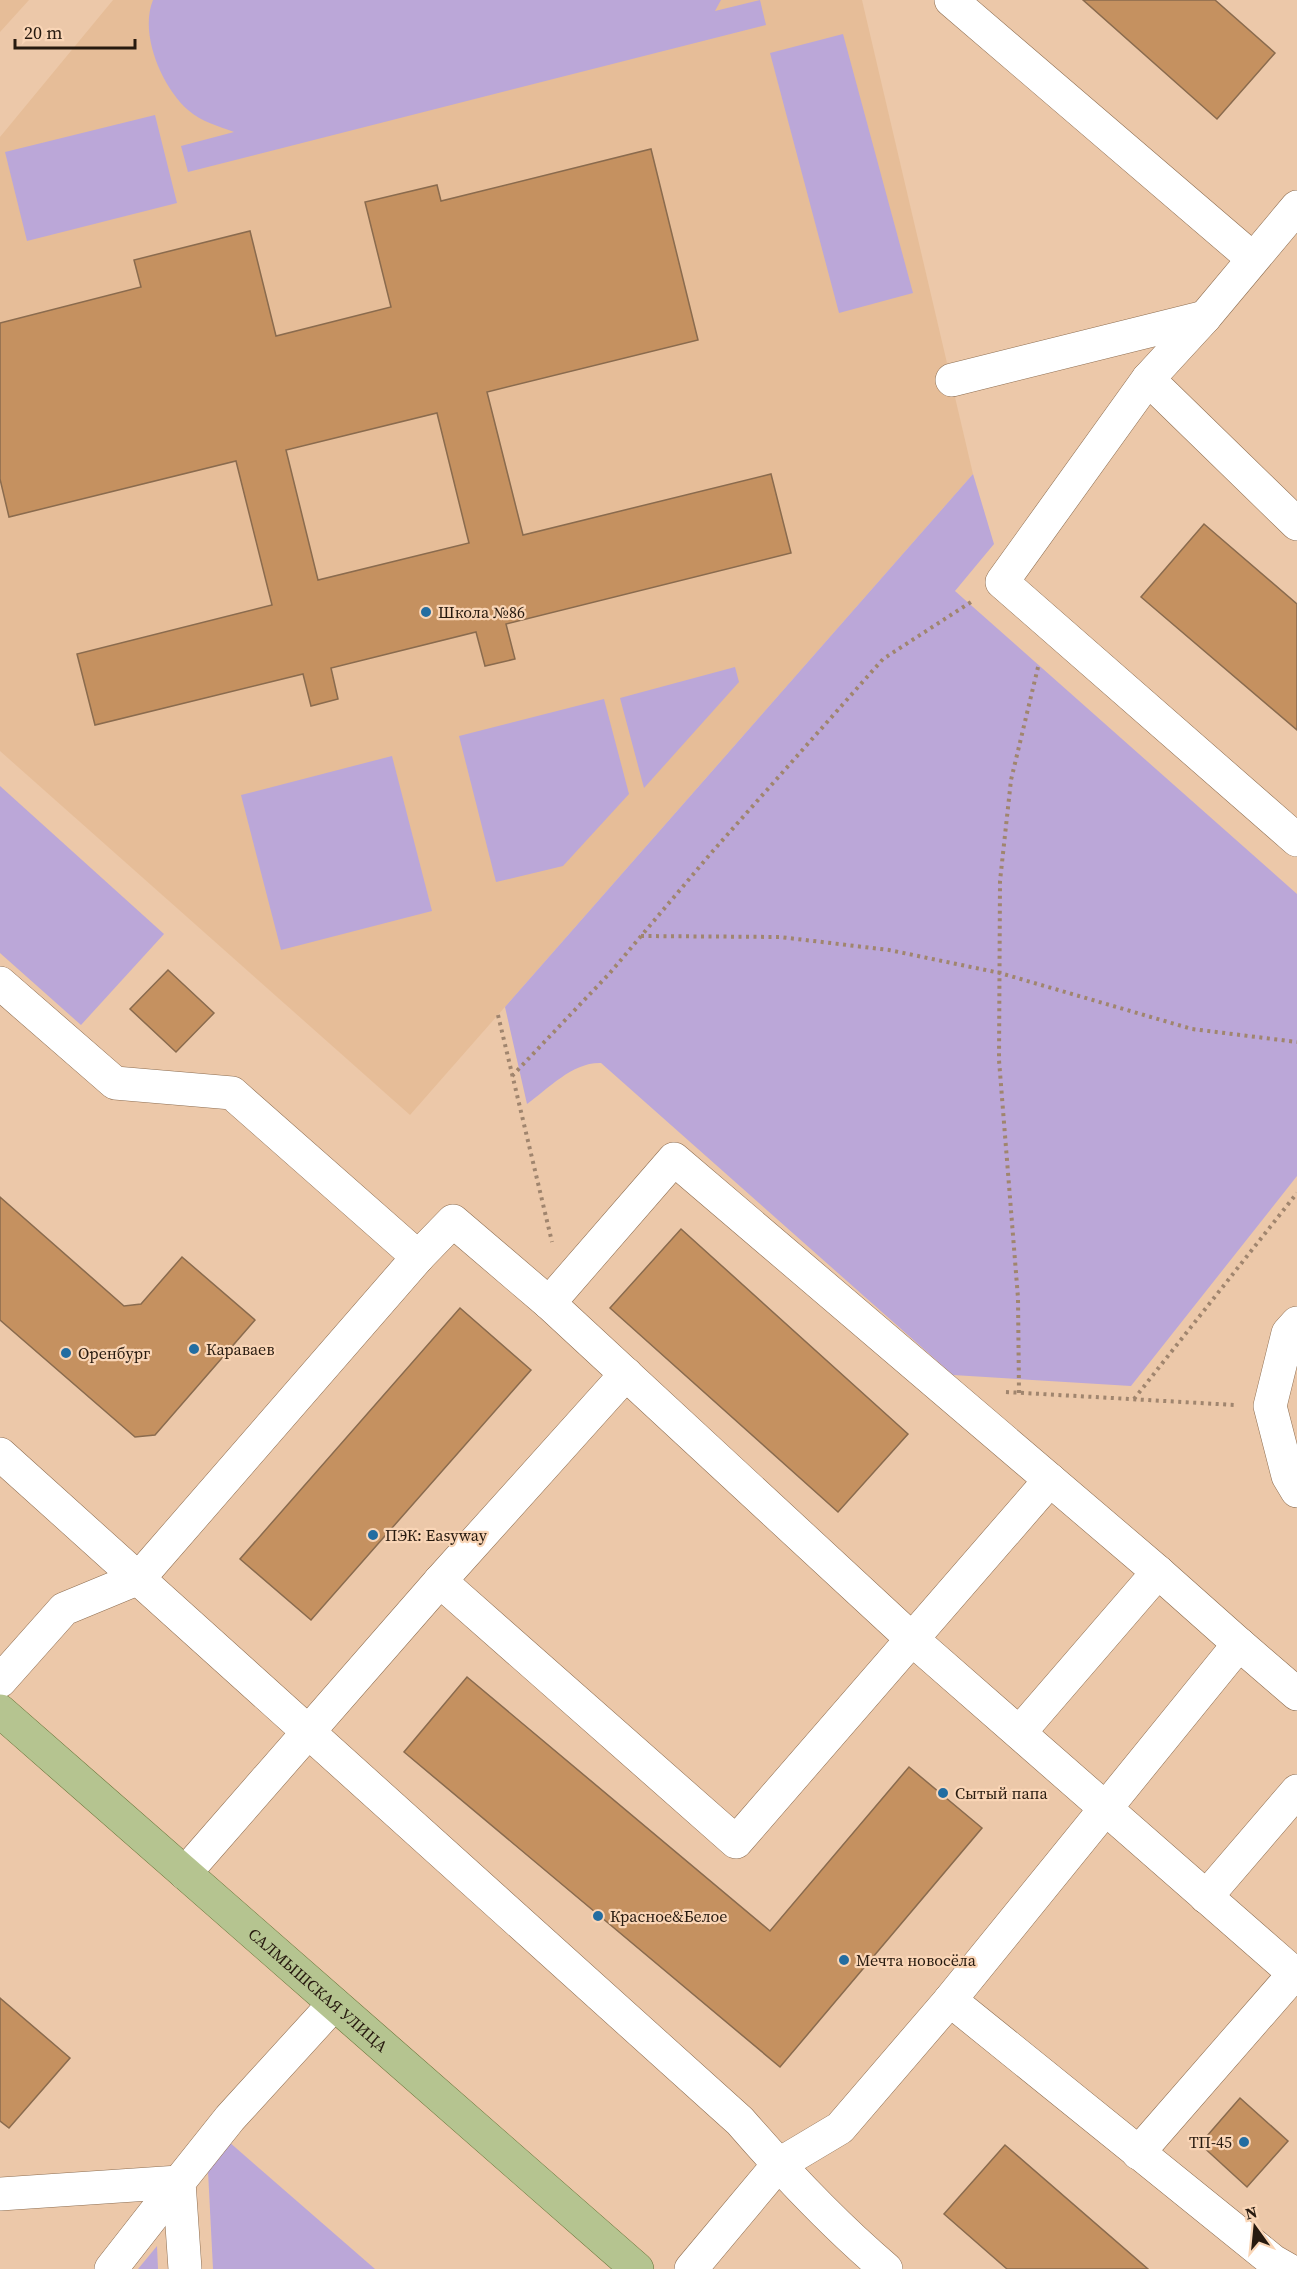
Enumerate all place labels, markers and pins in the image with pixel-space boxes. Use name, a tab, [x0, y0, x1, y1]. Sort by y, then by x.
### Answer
place label: Школа №86	[438, 601, 525, 623]
marker: Школа №86	[419, 605, 433, 619]
place label: Караваев	[206, 1338, 275, 1360]
place label: Оренбург	[78, 1342, 150, 1364]
marker: Караваев	[187, 1342, 201, 1356]
marker: Оренбург	[59, 1346, 73, 1360]
place label: ПЭК: Easyway	[385, 1524, 488, 1546]
marker: ПЭК: Easyway	[366, 1528, 380, 1542]
place label: Сытый папа	[955, 1782, 1049, 1804]
marker: Сытый папа	[936, 1786, 950, 1800]
place label: Красное&Белое	[610, 1905, 727, 1927]
marker: Красное&Белое	[591, 1909, 605, 1923]
place label: Мечта новосёла	[856, 1949, 977, 1971]
marker: Мечта новосёла	[837, 1953, 851, 1967]
place label: ТП-45	[1189, 2131, 1232, 2153]
marker: ТП-45	[1237, 2135, 1251, 2149]

